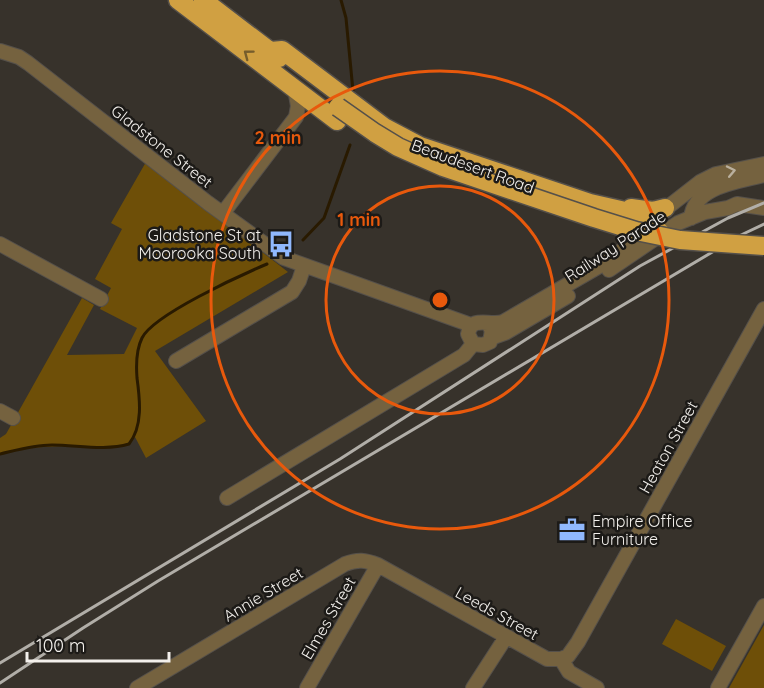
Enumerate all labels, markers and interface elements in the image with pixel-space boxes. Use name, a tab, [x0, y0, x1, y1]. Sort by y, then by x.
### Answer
one-way arrow	[244, 50, 255, 61]
street label: Gladstone Street	[107, 100, 217, 192]
text: 2 min	[255, 126, 301, 149]
street label: Beaudesert Road	[409, 135, 537, 197]
one-way arrow	[726, 165, 736, 178]
street label: Railway Parade	[561, 206, 669, 286]
text: 1 min	[337, 208, 381, 231]
place label: Gladstone St at Moorooka South	[138, 225, 261, 263]
bus stop icon: Gladstone St at Moorooka South	[266, 229, 296, 259]
centre of rings	[430, 290, 450, 310]
street label: Heaton Street	[634, 397, 702, 497]
place label: Empire Office Furniture	[592, 511, 693, 549]
office icon: Empire Office Furniture	[557, 515, 587, 545]
street label: Annie Street	[220, 562, 306, 626]
street label: Elmes Street	[296, 573, 360, 663]
street label: Leeds Street	[452, 582, 542, 644]
scale bar	[27, 625, 170, 663]
text: 100 m	[36, 634, 85, 657]

